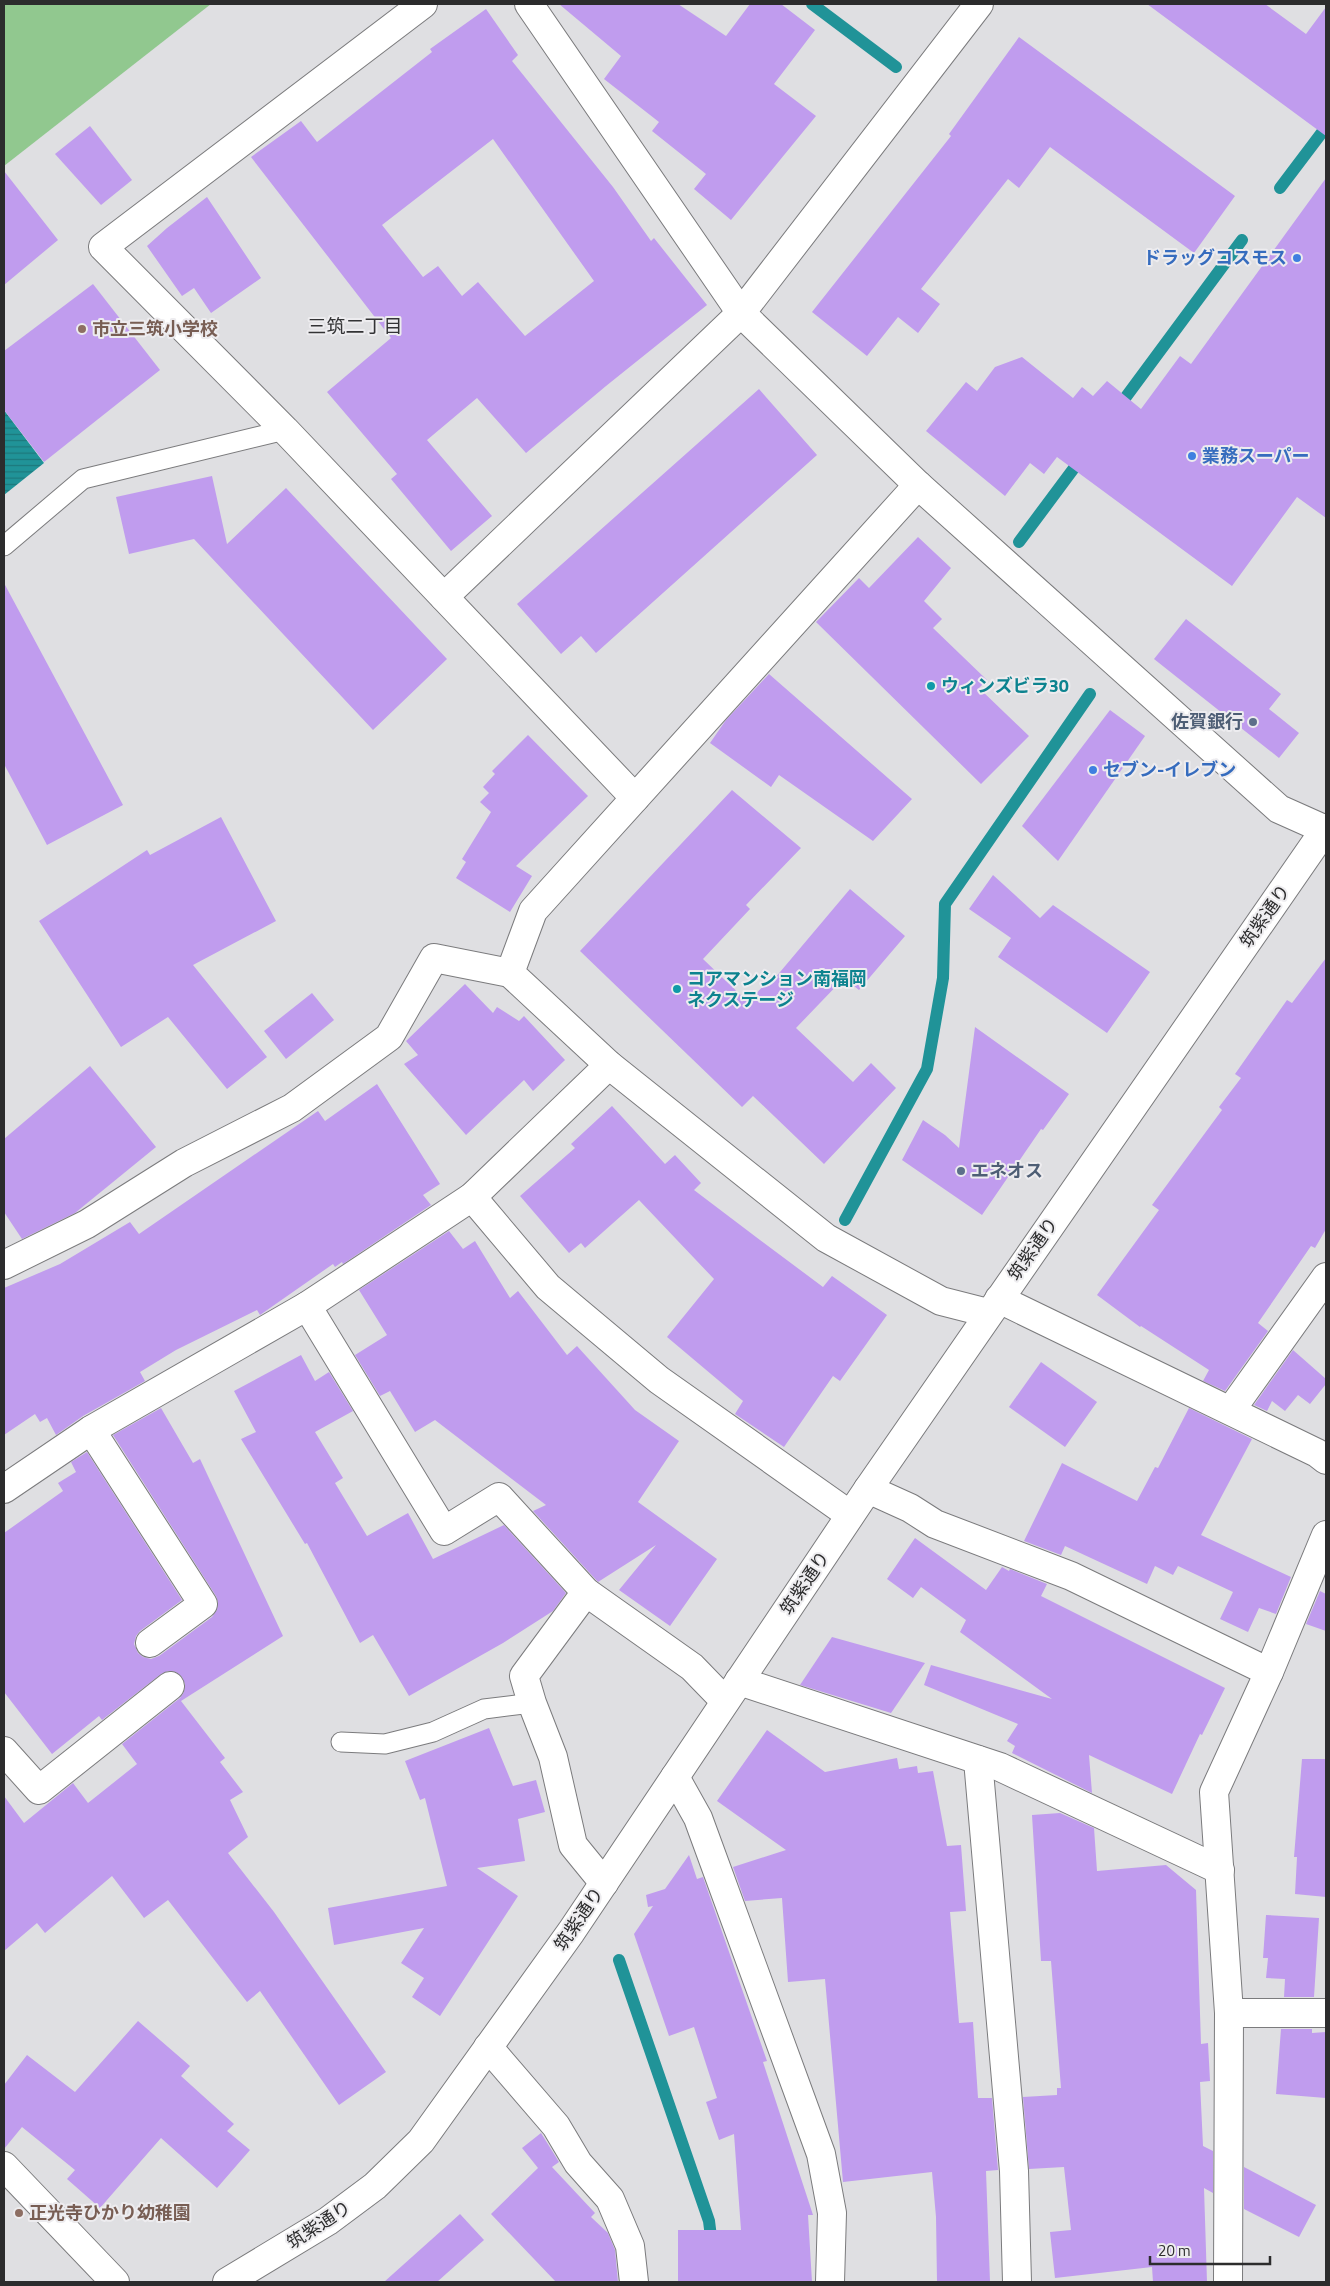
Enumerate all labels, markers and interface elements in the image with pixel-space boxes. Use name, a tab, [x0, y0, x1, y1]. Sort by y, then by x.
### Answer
place label: ドラッグコスモス	[1143, 244, 1287, 271]
marker: ドラッグコスモス	[1291, 252, 1303, 264]
district label: 三筑二丁目	[307, 311, 403, 340]
place label: 市立三筑小学校	[92, 315, 218, 342]
marker: 市立三筑小学校	[76, 323, 88, 335]
place label: 業務スーパー	[1202, 442, 1310, 469]
marker: 業務スーパー	[1186, 450, 1198, 462]
place label: ウィンズビラ30	[941, 672, 1069, 699]
marker: ウィンズビラ30	[925, 680, 937, 692]
place label: 佐賀銀行	[1171, 708, 1243, 735]
marker: 佐賀銀行	[1247, 716, 1259, 728]
place label: セブン-イレブン	[1103, 756, 1236, 783]
marker: セブン-イレブン	[1087, 764, 1099, 776]
street label: 筑紫通り	[1233, 878, 1296, 953]
place label: コアマンション南福岡 ネクステージ	[687, 965, 867, 1013]
marker: コアマンション南福岡 ネクステージ	[671, 983, 683, 995]
place label: エネオス	[971, 1157, 1043, 1184]
marker: エネオス	[955, 1165, 967, 1177]
street label: 筑紫通り	[1001, 1211, 1064, 1286]
street label: 筑紫通り	[773, 1545, 836, 1620]
street label: 筑紫通り	[547, 1881, 610, 1956]
street label: 筑紫通り	[281, 2194, 356, 2256]
place label: 正光寺ひかり幼稚園	[29, 2199, 191, 2226]
marker: 正光寺ひかり幼稚園	[13, 2207, 25, 2219]
scale bar	[1150, 2234, 1270, 2266]
text: 20 m	[1158, 2239, 1191, 2262]

